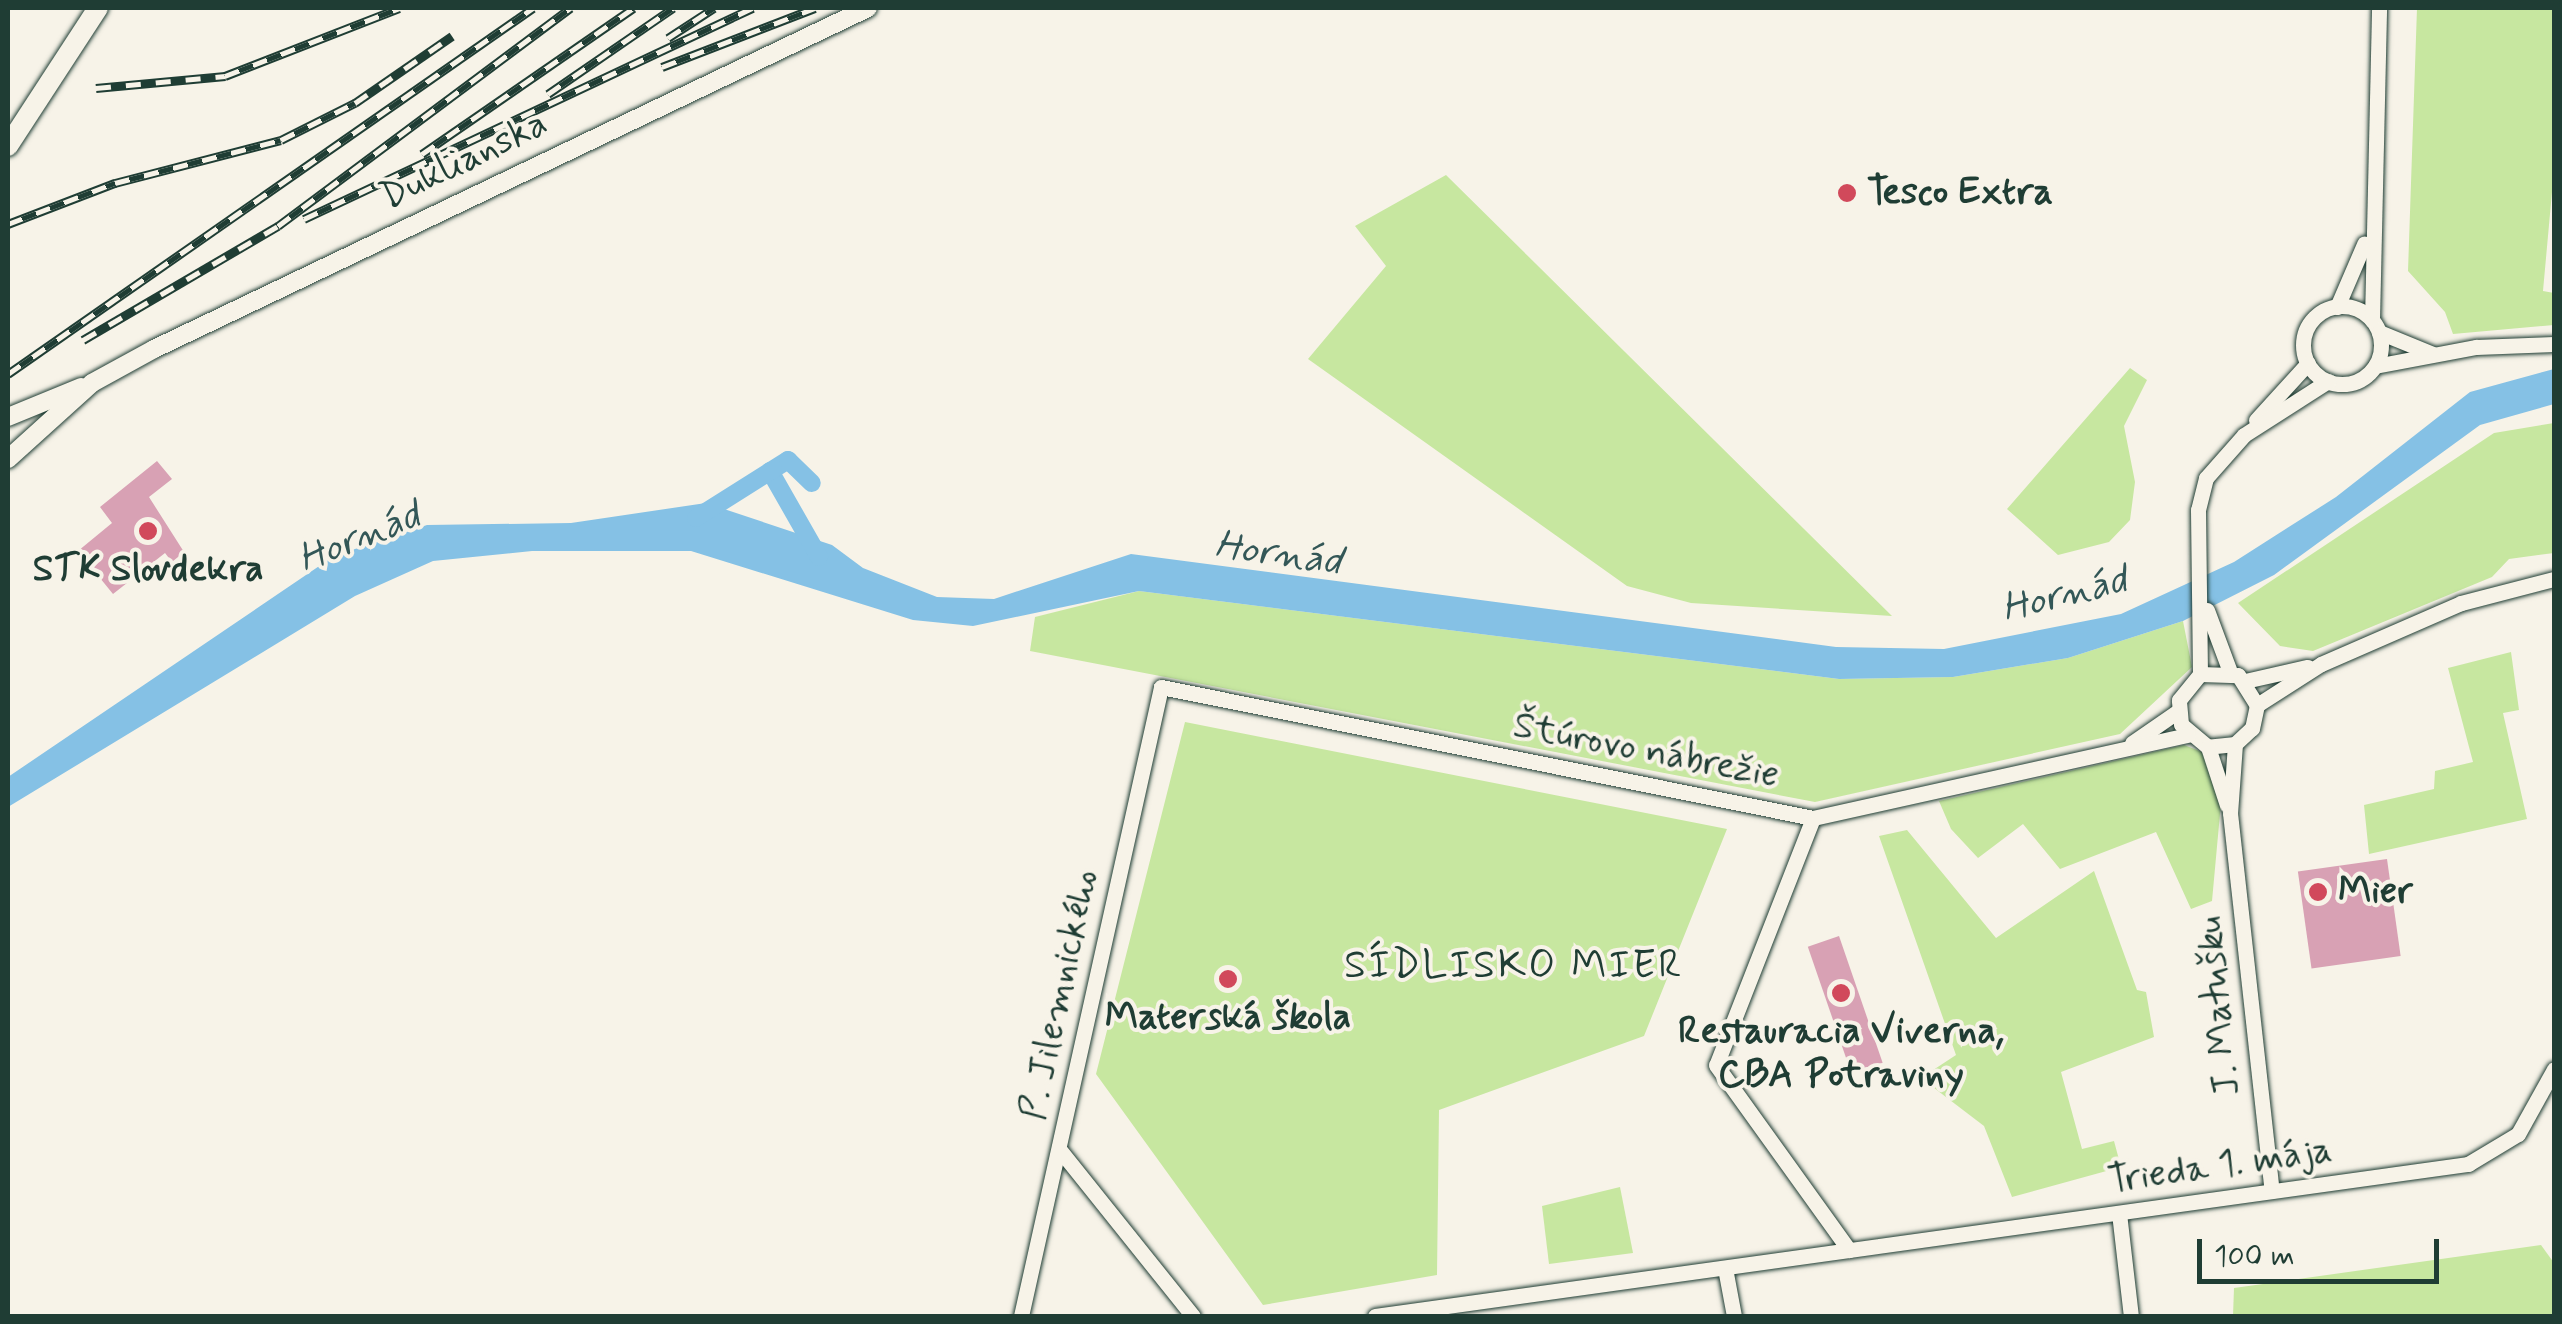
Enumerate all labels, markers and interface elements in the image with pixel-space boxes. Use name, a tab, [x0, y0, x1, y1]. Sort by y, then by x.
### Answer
street label: Duklianska	[373, 101, 555, 221]
place label: Tesco Extra	[1867, 170, 2051, 216]
marker: Tesco Extra	[1836, 182, 1858, 204]
water label: Hornád	[291, 492, 427, 584]
marker: STK Slovdekra	[137, 520, 159, 542]
water label: Hornád	[1212, 521, 1344, 587]
place label: STK Slovdekra	[33, 547, 263, 593]
water label: Hornád	[1996, 556, 2132, 634]
street label: Štúrovo nábrežie	[1510, 703, 1782, 799]
street label: P. Jilemnického	[1011, 866, 1109, 1124]
place label: Mier	[2338, 869, 2413, 915]
marker: Mier	[2307, 881, 2329, 903]
street label: J. Matušku	[2187, 914, 2251, 1098]
district label: SÍDLISKO MIER	[1344, 942, 1684, 990]
marker: Materská škola	[1217, 968, 1239, 990]
marker: Restauracia Viverna, CBA Potraviny	[1830, 982, 1852, 1004]
place label: Materská škola	[1105, 995, 1351, 1041]
place label: Restauracia Viverna, CBA Potraviny	[1677, 1009, 2005, 1098]
street label: Trieda 1. mája	[2105, 1128, 2335, 1204]
scale bar	[2202, 1219, 2444, 1281]
text: 100 m	[2214, 1237, 2295, 1276]

